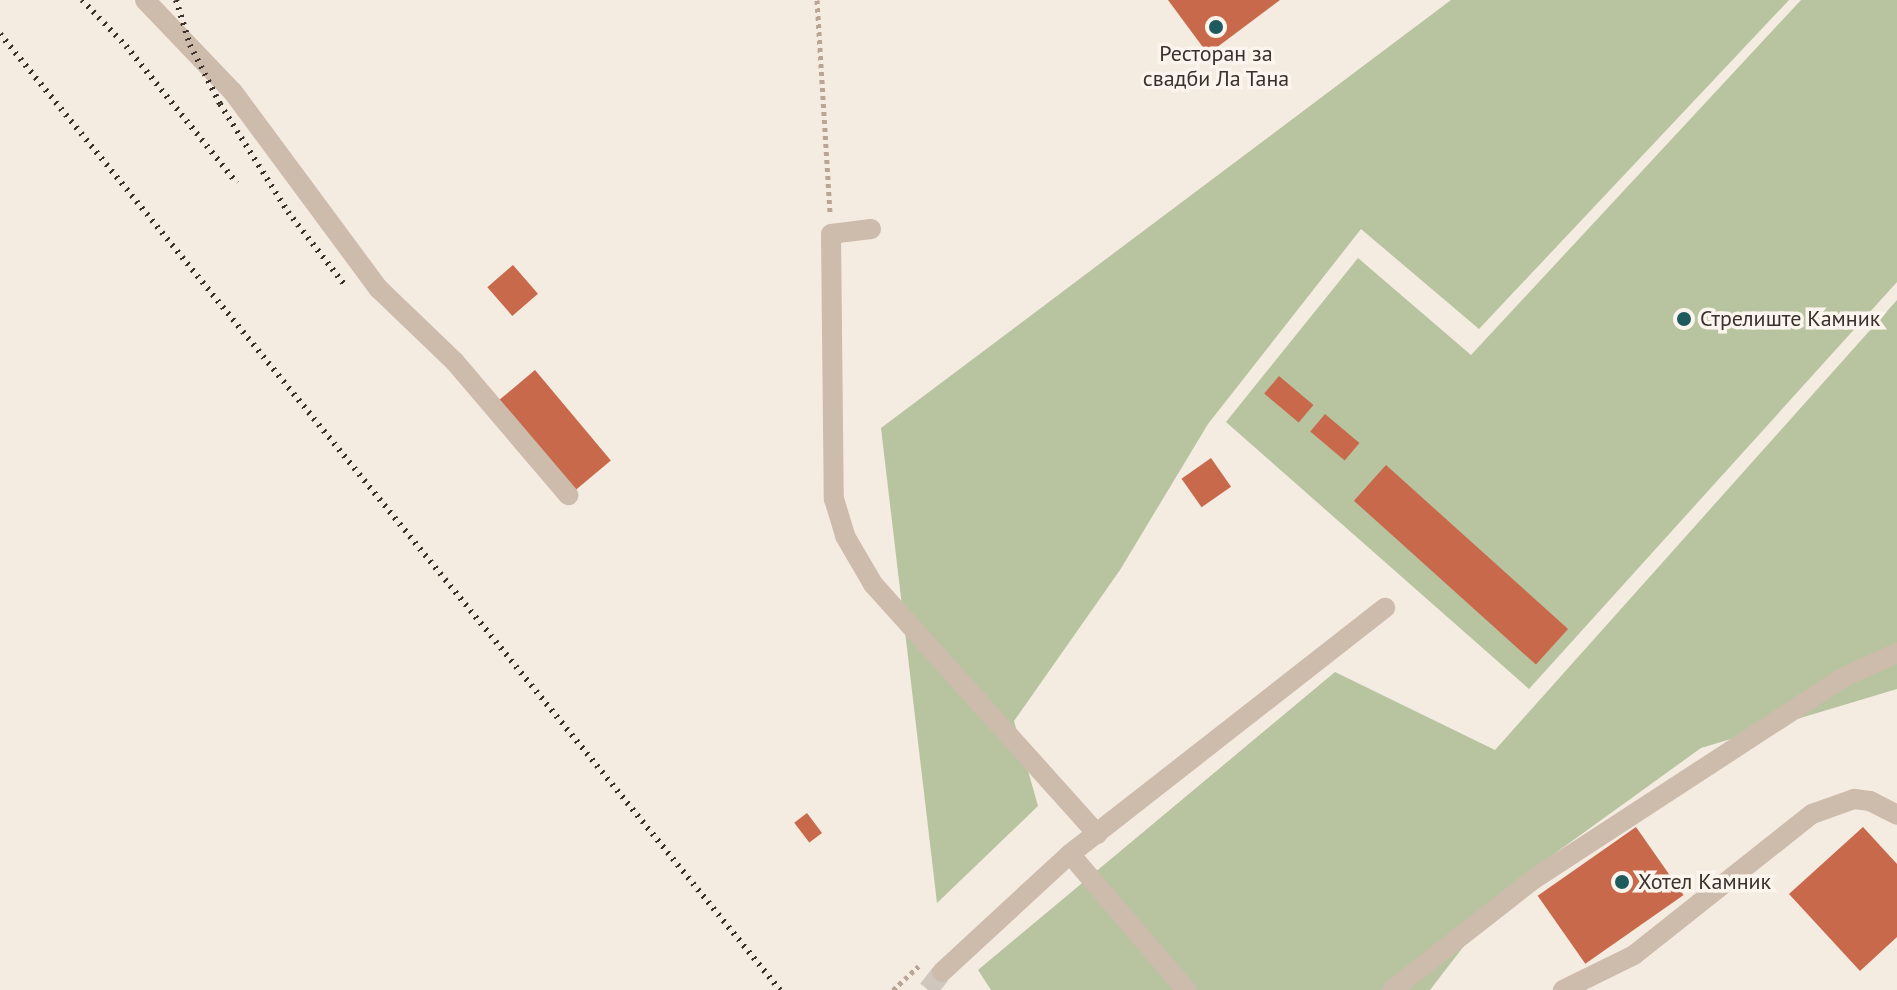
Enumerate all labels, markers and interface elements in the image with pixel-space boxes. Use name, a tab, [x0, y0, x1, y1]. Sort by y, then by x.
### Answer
marker: Ресторан за свадби Ла Тана	[1207, 18, 1225, 36]
place label: Ресторан за свадби Ла Тана	[1142, 40, 1290, 92]
place label: Стрелиште Камник	[1700, 306, 1880, 332]
marker: Стрелиште Камник	[1675, 310, 1693, 328]
place label: Хотел Камник	[1638, 869, 1771, 895]
marker: Хотел Камник	[1613, 873, 1631, 891]

